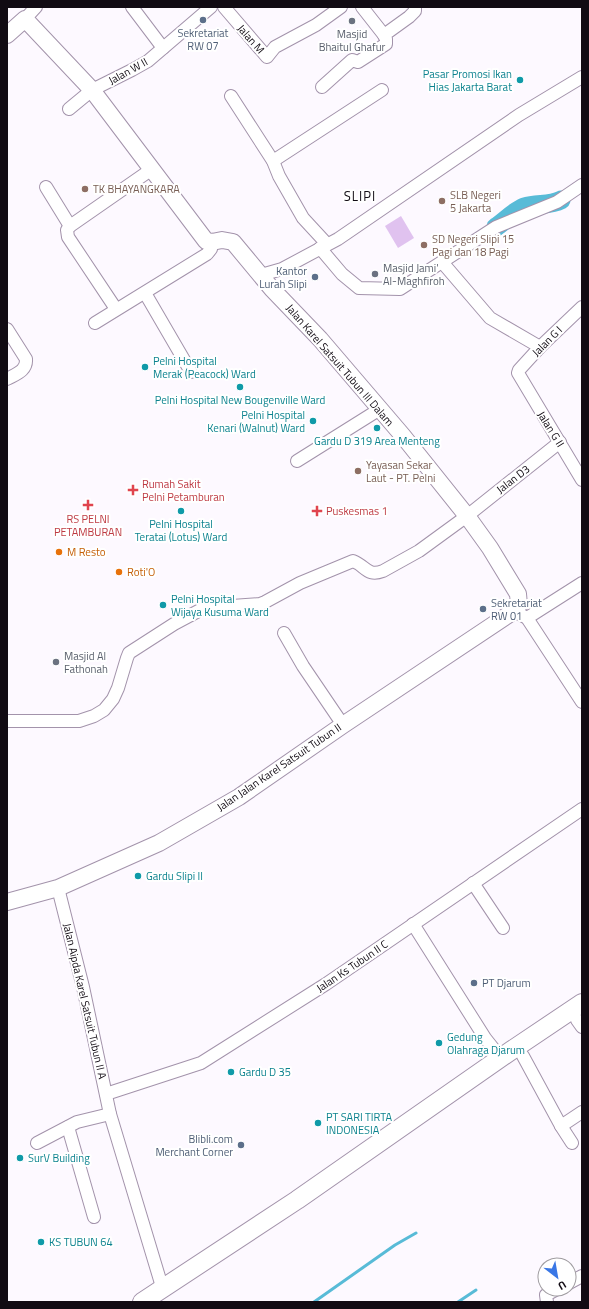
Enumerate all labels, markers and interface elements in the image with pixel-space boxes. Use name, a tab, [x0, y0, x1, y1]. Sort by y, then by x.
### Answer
marker: Sekretariat RW 07	[198, 15, 208, 25]
marker: Masjid Bhaitul Ghafur	[347, 16, 357, 26]
street label: Jalan M	[234, 21, 268, 57]
place label: Sekretariat RW 07	[178, 25, 229, 54]
place label: Masjid Bhaitul Ghafur	[319, 26, 386, 55]
street label: Jalan W II	[105, 54, 151, 88]
place label: Pasar Promosi Ikan Hias Jakarta Barat	[423, 66, 512, 95]
marker: Pasar Promosi Ikan Hias Jakarta Barat	[515, 75, 525, 85]
place label: TK BHAYANGKARA	[93, 181, 180, 197]
marker: TK BHAYANGKARA	[80, 184, 90, 194]
district label: SLIPI	[344, 186, 376, 206]
place label: SLB Negeri 5 Jakarta	[450, 187, 501, 216]
marker: SLB Negeri 5 Jakarta	[437, 196, 447, 206]
place label: SD Negeri Slipi 15 Pagi dan 18 Pagi	[432, 231, 514, 260]
marker: SD Negeri Slipi 15 Pagi dan 18 Pagi	[419, 240, 429, 250]
place label: Masjid Jami' Al-Maghfiroh	[383, 260, 445, 289]
place label: Kantor Lurah Slipi	[259, 263, 307, 292]
marker: Masjid Jami' Al-Maghfiroh	[370, 269, 380, 279]
marker: Kantor Lurah Slipi	[310, 272, 320, 282]
street label: Jalan Karel Satsuit Tubun III Dalam	[282, 300, 398, 430]
street label: Jalan G I	[528, 322, 566, 360]
place label: Pelni Hospital Merak (Peacock) Ward	[153, 353, 256, 382]
marker: Pelni Hospital Merak (Peacock) Ward	[140, 362, 150, 372]
marker: Pelni Hospital New Bougenville Ward	[235, 382, 245, 392]
place label: Pelni Hospital New Bougenville Ward	[155, 392, 325, 408]
place label: Pelni Hospital Kenari (Walnut) Ward	[207, 407, 305, 436]
street label: Jalan G II	[534, 408, 568, 450]
marker: Pelni Hospital Kenari (Walnut) Ward	[308, 416, 318, 426]
marker: Gardu D 319 Area Menteng	[372, 423, 382, 433]
place label: Gardu D 319 Area Menteng	[314, 433, 440, 449]
place label: Yayasan Sekar Laut - PT. Pelni	[366, 457, 435, 486]
street label: Jalan D3	[493, 461, 533, 497]
marker: Yayasan Sekar Laut - PT. Pelni	[353, 466, 363, 476]
place label: Rumah Sakit Pelni Petamburan	[142, 476, 225, 505]
marker: Rumah Sakit Pelni Petamburan	[127, 484, 139, 496]
marker: RS PELNI PETAMBURAN	[82, 499, 94, 511]
place label: Puskesmas 1	[326, 503, 388, 519]
marker: Puskesmas 1	[311, 505, 323, 517]
marker: Pelni Hospital Teratai (Lotus) Ward	[176, 506, 186, 516]
place label: RS PELNI PETAMBURAN	[54, 511, 122, 540]
place label: Pelni Hospital Teratai (Lotus) Ward	[135, 516, 227, 545]
place label: M Resto	[67, 544, 106, 560]
marker: M Resto	[54, 547, 64, 557]
place label: Roti'O	[127, 564, 155, 580]
marker: Roti'O	[114, 567, 124, 577]
place label: Pelni Hospital Wijaya Kusuma Ward	[171, 591, 269, 620]
place label: Sekretariat RW 01	[491, 595, 542, 624]
marker: Pelni Hospital Wijaya Kusuma Ward	[158, 600, 168, 610]
marker: Sekretariat RW 01	[478, 604, 488, 614]
place label: Masjid Al Fathonah	[64, 648, 108, 677]
marker: Masjid Al Fathonah	[51, 657, 61, 667]
street label: Jalan Jalan Karel Satsuit Tubun II	[214, 719, 344, 815]
place label: Gardu Slipi II	[146, 868, 203, 884]
marker: Gardu Slipi II	[133, 871, 143, 881]
street label: Jalan Aipda Karel Satsuit Tubun II A	[59, 921, 111, 1081]
street label: Jalan Ks Tubun II C	[313, 936, 391, 996]
place label: PT Djarum	[482, 975, 531, 991]
marker: PT Djarum	[469, 978, 479, 988]
place label: Gedung Olahraga Djarum	[447, 1029, 525, 1058]
marker: Gedung Olahraga Djarum	[434, 1038, 444, 1048]
place label: Gardu D 35	[239, 1064, 291, 1080]
marker: Gardu D 35	[226, 1067, 236, 1077]
place label: PT SARI TIRTA INDONESIA	[326, 1109, 392, 1138]
marker: PT SARI TIRTA INDONESIA	[313, 1118, 323, 1128]
place label: Blibli.com Merchant Corner	[155, 1131, 233, 1160]
marker: Blibli.com Merchant Corner	[236, 1140, 246, 1150]
place label: SurV Building	[28, 1150, 90, 1166]
marker: SurV Building	[15, 1153, 25, 1163]
place label: KS TUBUN 64	[49, 1234, 113, 1250]
marker: KS TUBUN 64	[36, 1237, 46, 1247]
north arrow	[537, 1257, 577, 1297]
text: U	[555, 1277, 569, 1294]

